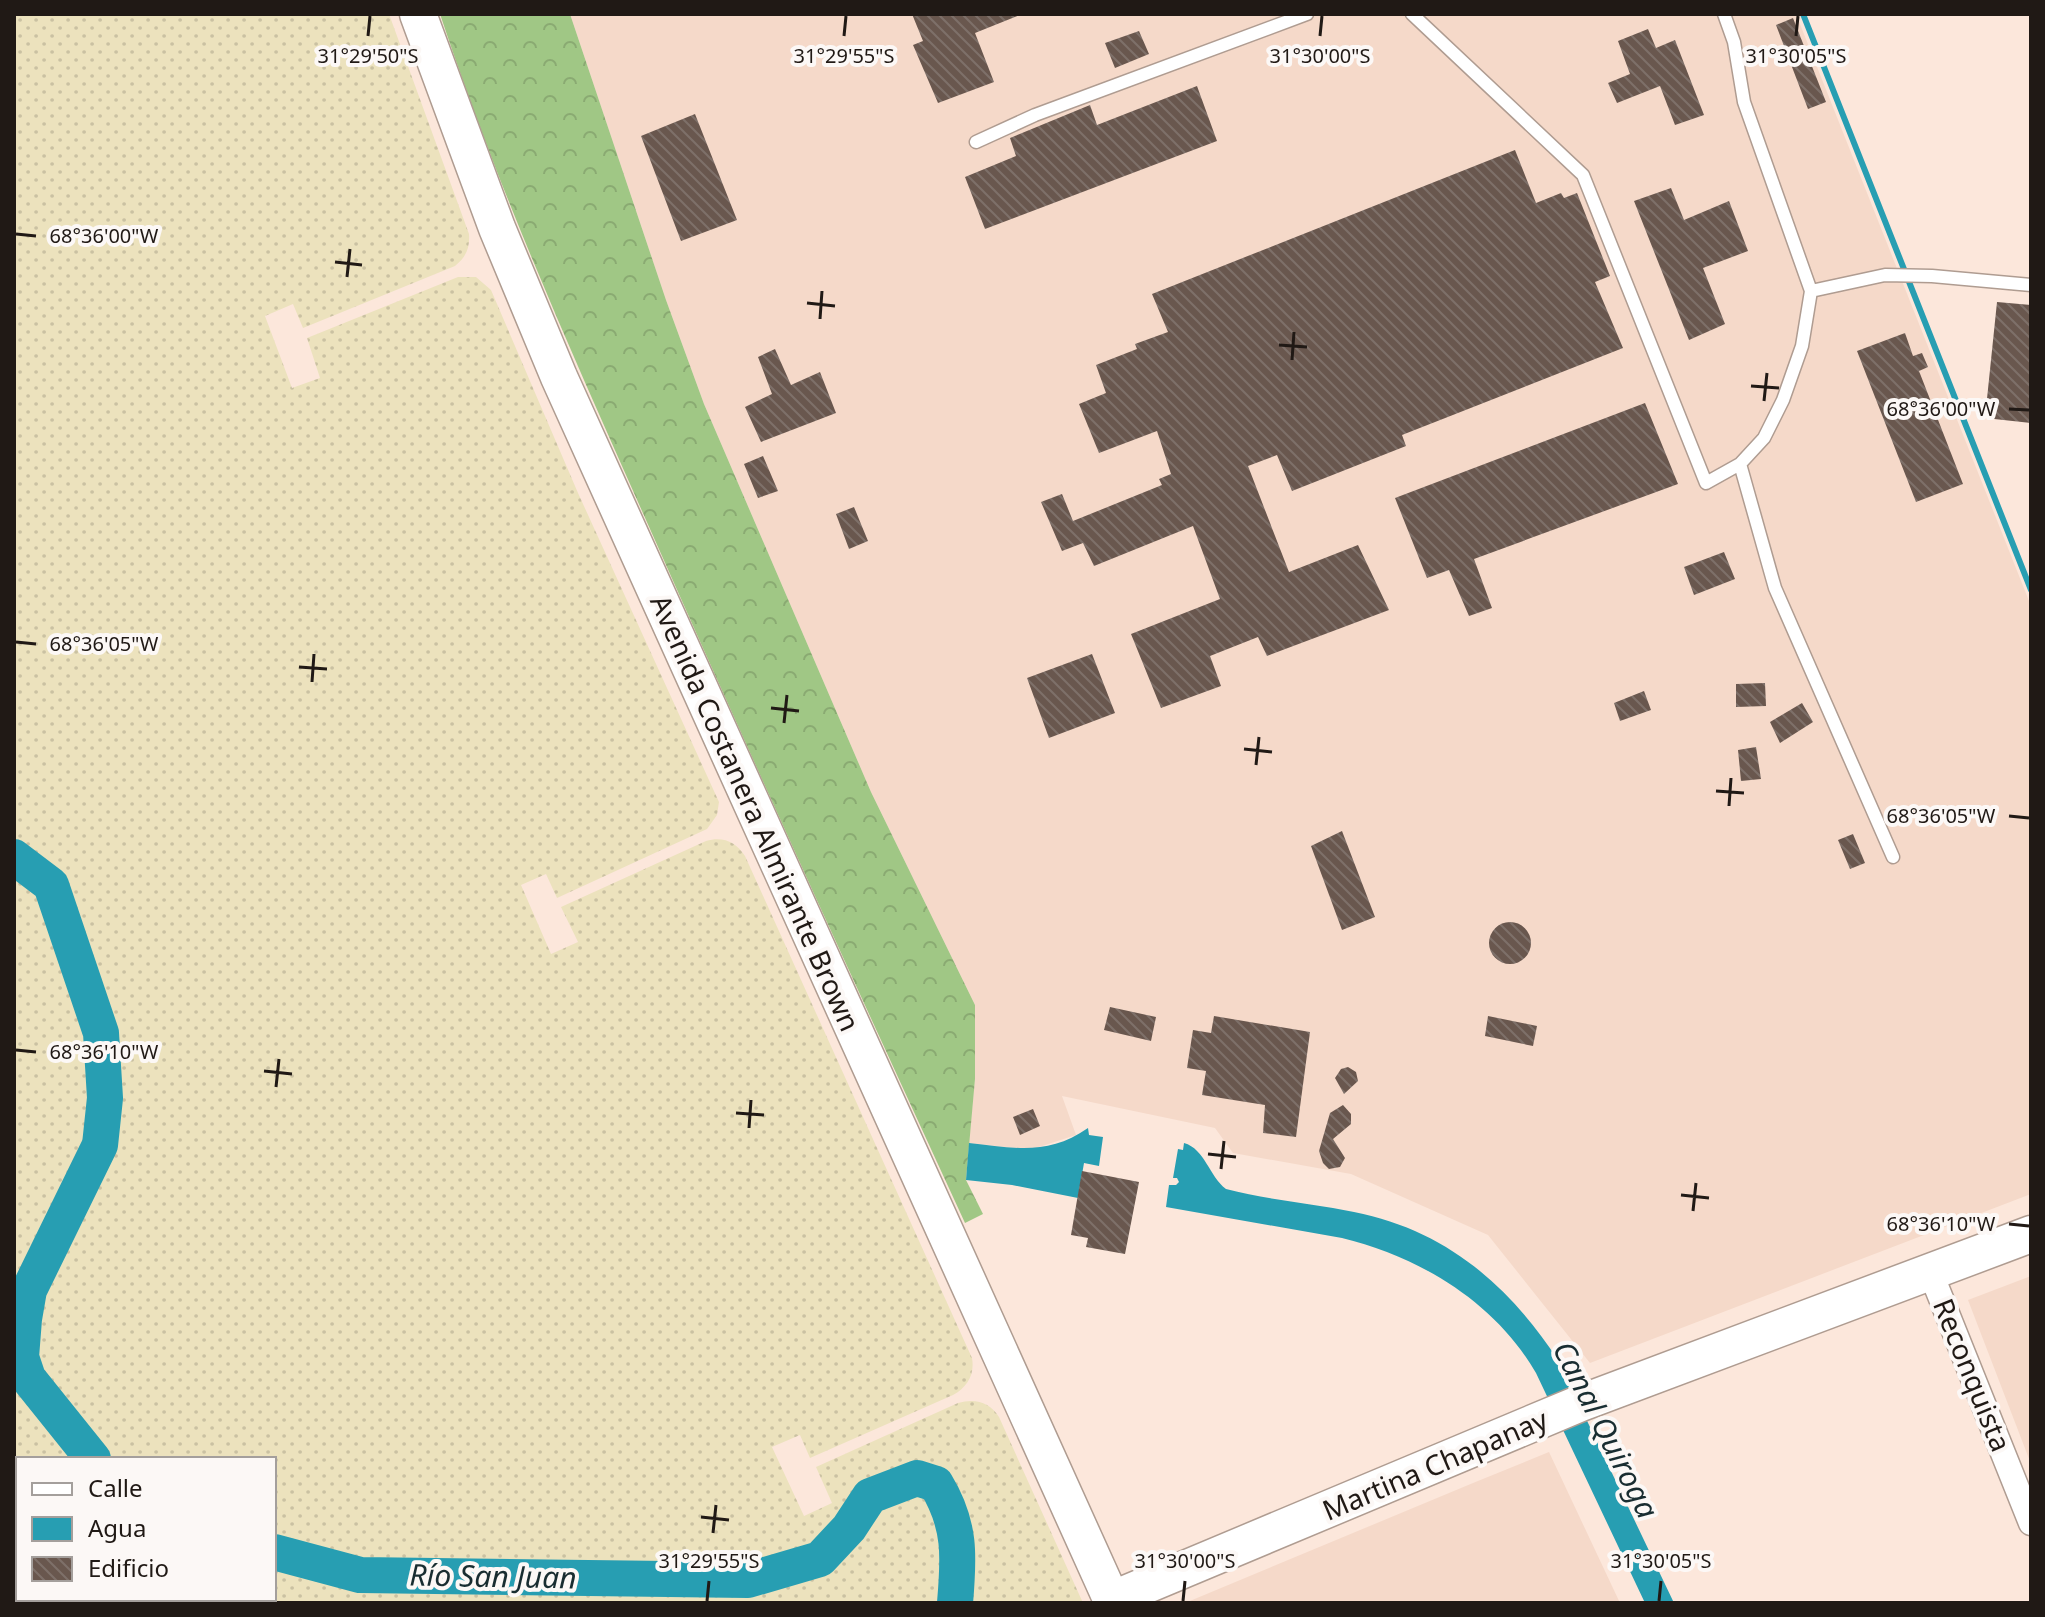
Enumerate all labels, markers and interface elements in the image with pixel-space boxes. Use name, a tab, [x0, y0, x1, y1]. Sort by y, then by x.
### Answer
text: 31°29'50"S	[318, 42, 418, 69]
text: 31°29'55"S	[794, 42, 894, 69]
text: 31°30'00"S	[1270, 42, 1370, 69]
text: 31°30'05"S	[1746, 42, 1846, 69]
text: 68°36'00"W	[50, 222, 159, 249]
text: 68°36'00"W	[1887, 395, 1996, 422]
street label: Avenida Costanera Almirante Brown	[642, 588, 870, 1037]
text: 68°36'05"W	[50, 630, 159, 657]
text: 68°36'05"W	[1887, 802, 1996, 829]
text: 68°36'10"W	[50, 1038, 159, 1065]
text: 68°36'10"W	[1887, 1210, 1996, 1237]
street label: Reconquista	[1925, 1292, 2021, 1457]
water label: Canal Quiroga	[1544, 1334, 1669, 1525]
street label: Martina Chapanay	[1316, 1399, 1554, 1529]
legend	[16, 1457, 276, 1601]
text: Calle	[88, 1471, 143, 1504]
text: Agua	[88, 1511, 146, 1544]
text: 31°29'55"S	[659, 1547, 759, 1574]
text: 31°30'00"S	[1135, 1547, 1235, 1574]
text: 31°30'05"S	[1611, 1547, 1711, 1574]
text: Edificio	[88, 1551, 169, 1584]
water label: Río San Juan	[409, 1554, 577, 1597]

